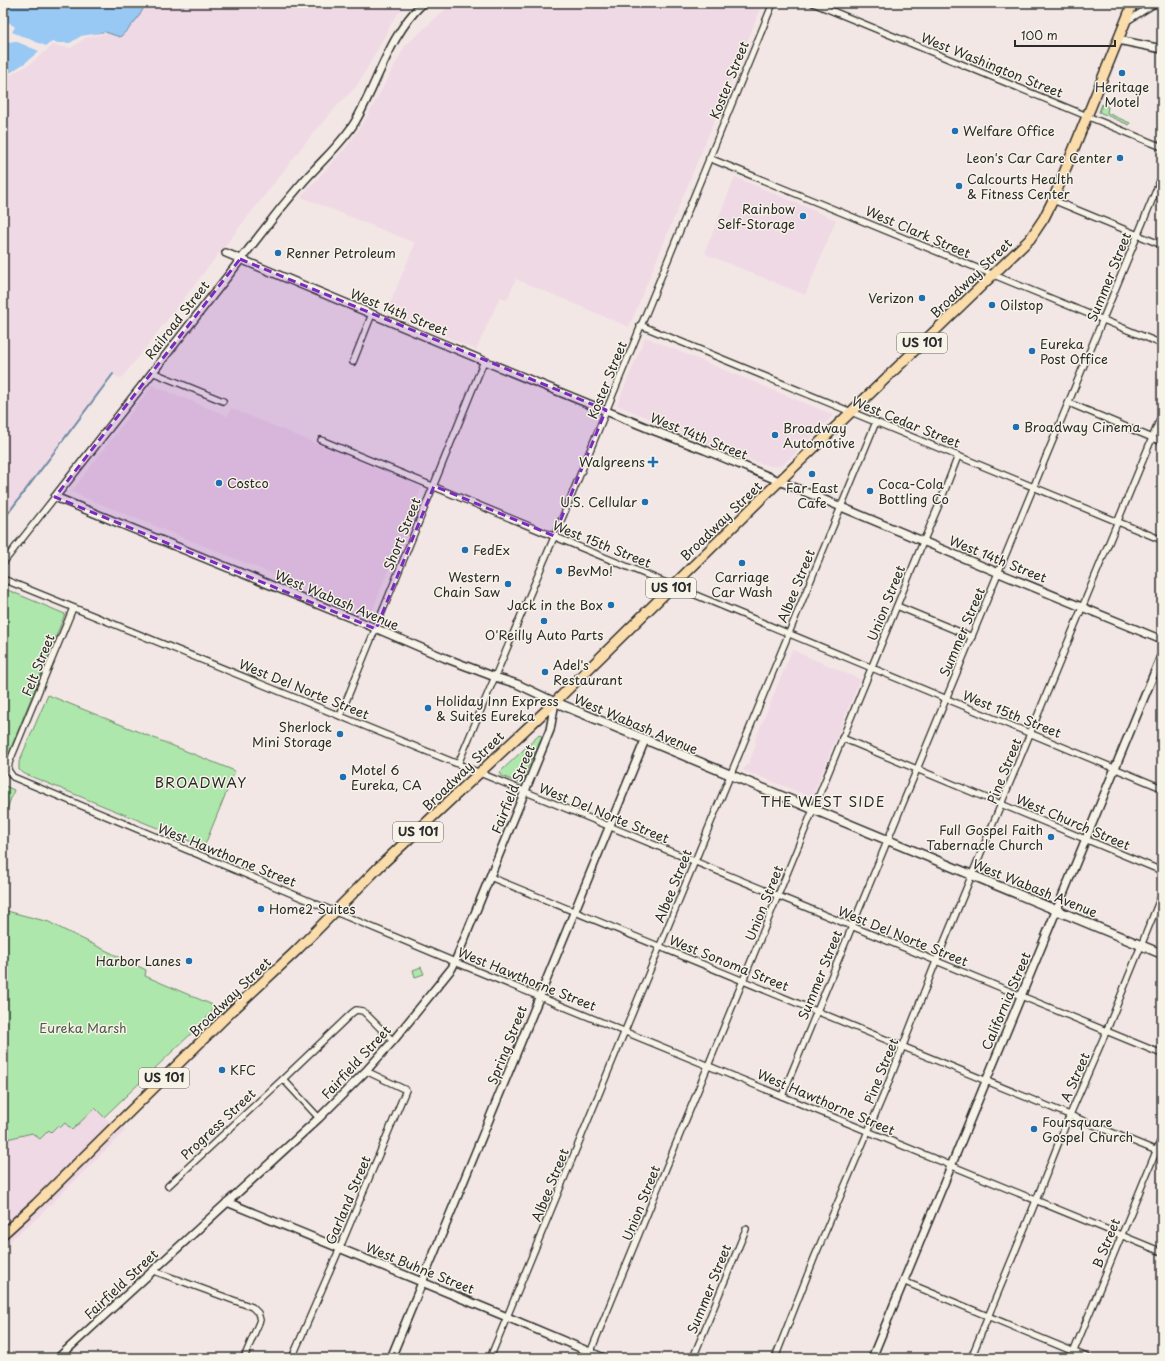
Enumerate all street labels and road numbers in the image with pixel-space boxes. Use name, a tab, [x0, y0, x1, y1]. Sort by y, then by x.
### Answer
street label: West Washington Street	[918, 27, 1066, 102]
street label: Koster Street	[704, 38, 753, 121]
street label: West Clark Street	[863, 201, 974, 262]
street label: Summer Street	[1082, 229, 1135, 324]
street label: Broadway Street	[926, 234, 1016, 322]
street label: Railroad Street	[140, 276, 213, 363]
street label: West 14th Street	[348, 283, 451, 340]
road number: US 101	[897, 333, 947, 353]
street label: Koster Street	[582, 338, 631, 421]
street label: West Cedar Street	[849, 391, 963, 452]
street label: West 14th Street	[648, 407, 751, 464]
street label: Broadway Street	[676, 477, 766, 565]
street label: Short Street	[378, 495, 425, 573]
street label: West 15th Street	[550, 515, 654, 572]
street label: West 14th Street	[947, 530, 1050, 587]
street label: Albee Street	[772, 546, 819, 625]
street label: Union Street	[862, 562, 909, 643]
street label: West Wabash Avenue	[272, 565, 402, 634]
road number: US 101	[646, 578, 696, 598]
street label: Summer Street	[934, 584, 989, 679]
street label: Felt Street	[16, 631, 59, 699]
street label: West Del Norte Street	[236, 654, 372, 723]
street label: West 15th Street	[960, 685, 1064, 742]
street label: West Wabash Avenue	[571, 689, 701, 758]
street label: Broadway Street	[418, 727, 508, 815]
street label: Pine Street	[982, 735, 1025, 807]
street label: Fairfield Street	[486, 741, 539, 836]
street label: West Del Norte Street	[536, 778, 672, 847]
street label: West Church Street	[1013, 789, 1133, 854]
street label: West Hawthorne Street	[155, 818, 299, 891]
road number: US 101	[393, 822, 443, 842]
street label: Albee Street	[649, 846, 696, 925]
street label: West Wabash Avenue	[970, 854, 1100, 921]
street label: Union Street	[740, 862, 787, 943]
street label: West Del Norte Street	[835, 901, 971, 970]
street label: Summer Street	[793, 927, 846, 1022]
street label: West Sonoma Street	[666, 930, 792, 995]
street label: West Hawthorne Street	[455, 942, 599, 1015]
street label: California Street	[976, 949, 1035, 1053]
street label: Broadway Street	[185, 953, 275, 1041]
street label: Spring Street	[482, 1002, 531, 1087]
street label: Fairfield Street	[316, 1021, 395, 1103]
street label: Pine Street	[859, 1035, 902, 1107]
street label: A Street	[1055, 1049, 1094, 1105]
street label: West Hawthorne Street	[754, 1064, 898, 1139]
road number: US 101	[139, 1068, 189, 1088]
street label: Progress Street	[176, 1084, 259, 1163]
street label: Albee Street	[526, 1145, 573, 1224]
street label: Garland Street	[320, 1152, 375, 1247]
street label: Union Street	[617, 1162, 664, 1243]
street label: B Street	[1087, 1215, 1124, 1271]
street label: West Buhne Street	[363, 1237, 477, 1298]
street label: Summer Street	[682, 1241, 735, 1336]
street label: Fairfield Street	[80, 1244, 162, 1323]

